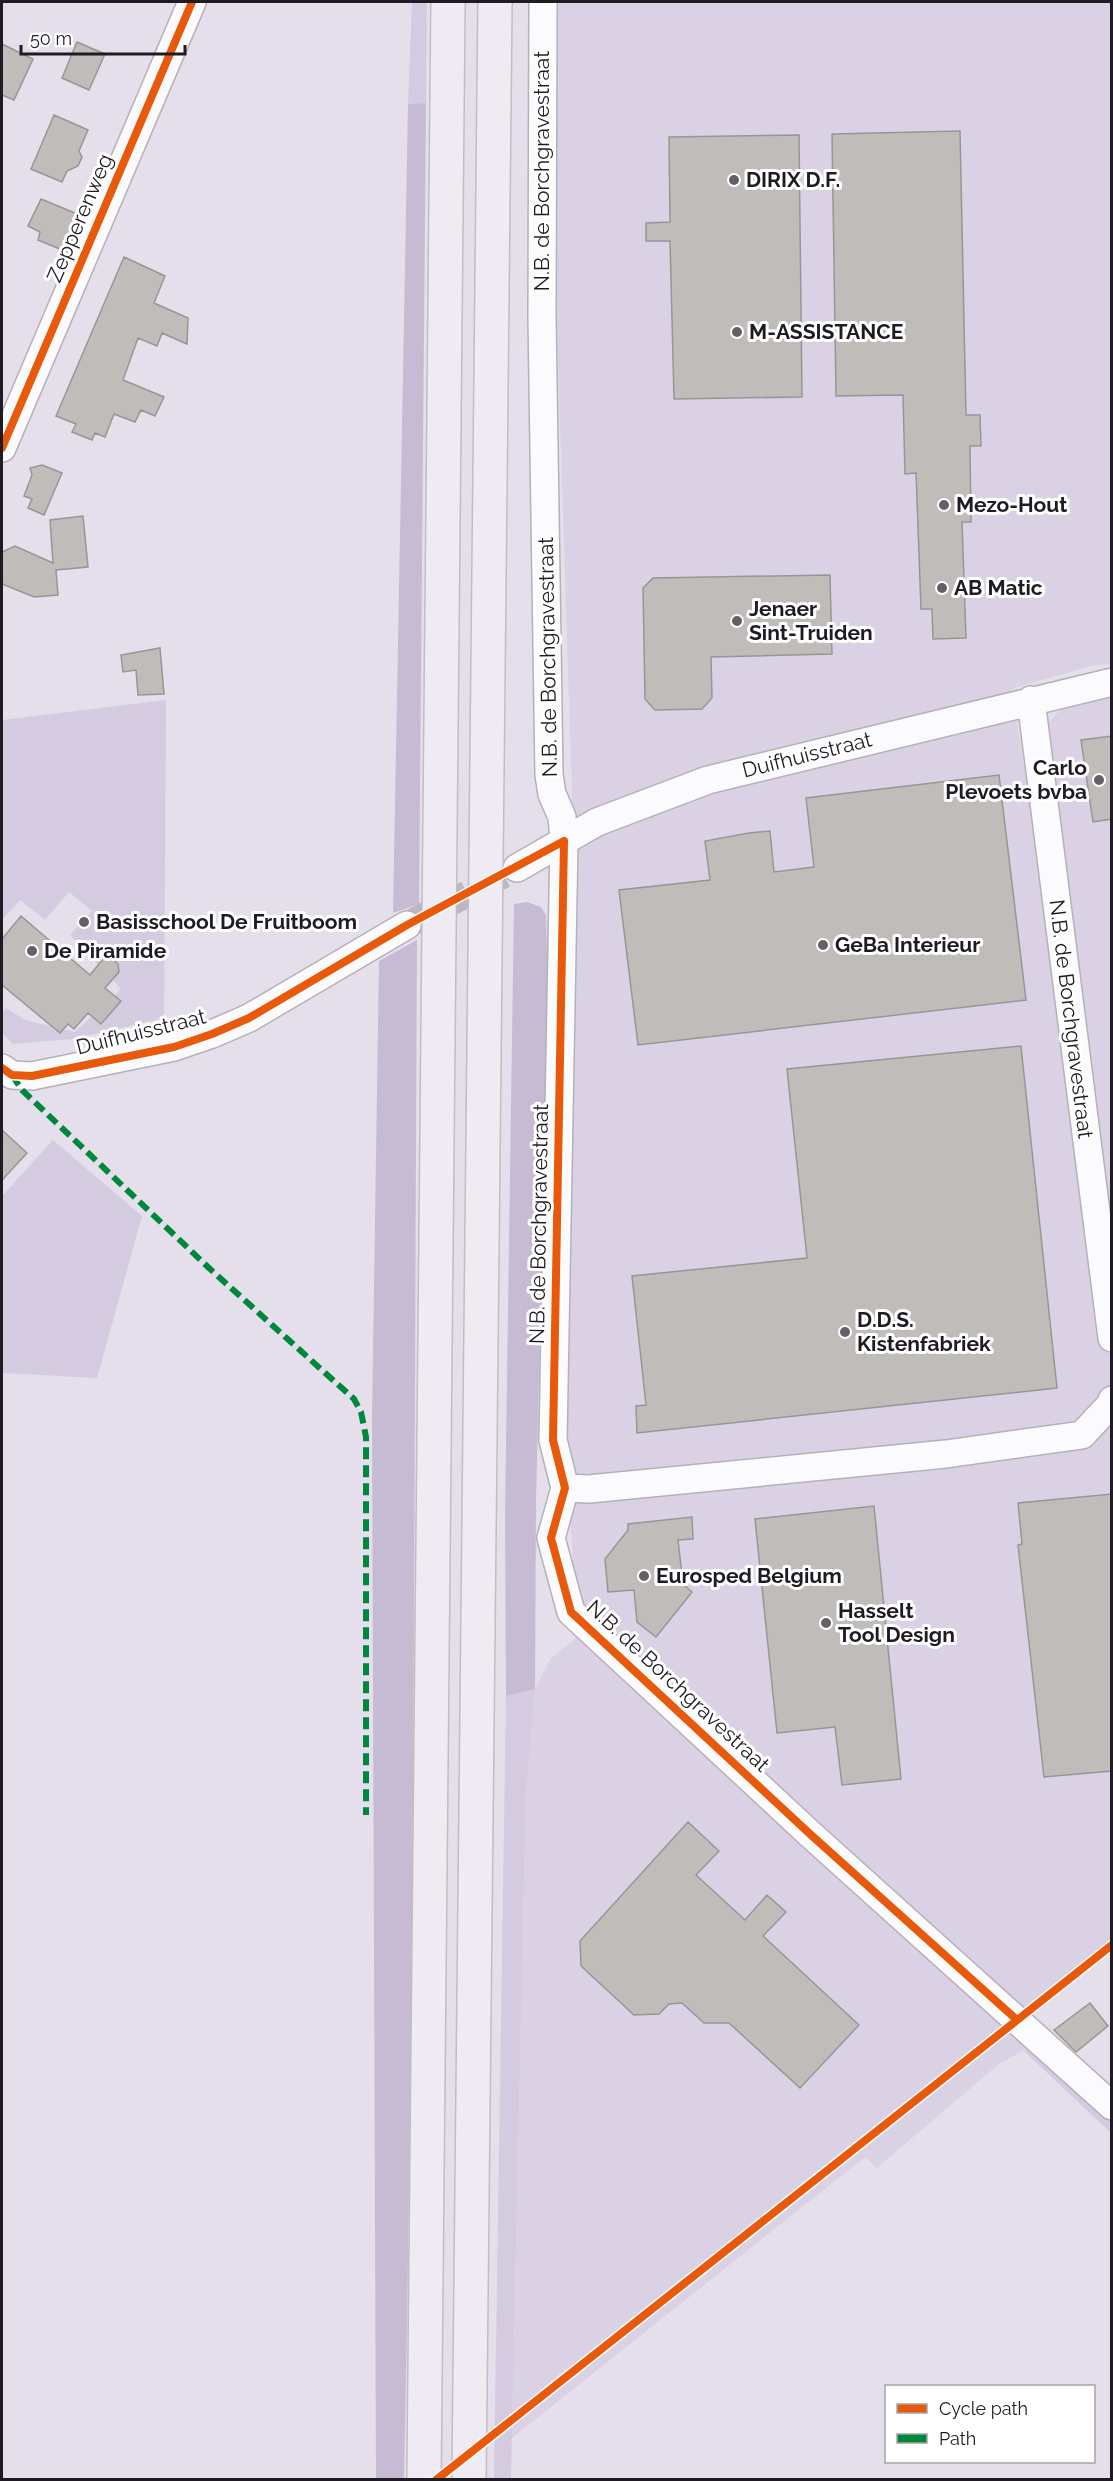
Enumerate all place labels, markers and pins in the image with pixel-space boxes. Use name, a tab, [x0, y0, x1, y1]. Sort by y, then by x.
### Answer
place label: DIRIX D.F.	[746, 167, 840, 192]
marker: DIRIX D.F.	[727, 173, 741, 187]
place label: M-ASSISTANCE	[749, 319, 903, 344]
marker: M-ASSISTANCE	[730, 325, 744, 339]
place label: Mezo-Hout	[956, 492, 1067, 517]
marker: Mezo-Hout	[937, 498, 951, 512]
place label: AB Matic	[954, 575, 1043, 600]
marker: AB Matic	[935, 581, 949, 595]
place label: Jenaer Sint-Truiden	[749, 596, 873, 645]
marker: Jenaer Sint-Truiden	[730, 614, 744, 628]
place label: Carlo Plevoets bvba	[945, 755, 1087, 804]
marker: Carlo Plevoets bvba	[1092, 773, 1106, 787]
place label: Basisschool De Fruitboom	[96, 909, 357, 934]
marker: Basisschool De Fruitboom	[77, 915, 91, 929]
place label: GeBa Interieur	[835, 932, 980, 957]
place label: De Piramide	[44, 938, 167, 963]
marker: GeBa Interieur	[816, 938, 830, 952]
marker: De Piramide	[25, 944, 39, 958]
place label: D.D.S. Kistenfabriek	[857, 1307, 991, 1356]
marker: D.D.S. Kistenfabriek	[838, 1325, 852, 1339]
place label: Eurosped Belgium	[656, 1563, 842, 1588]
marker: Eurosped Belgium	[637, 1569, 651, 1583]
place label: Hasselt Tool Design	[838, 1598, 955, 1647]
marker: Hasselt Tool Design	[819, 1616, 833, 1630]

